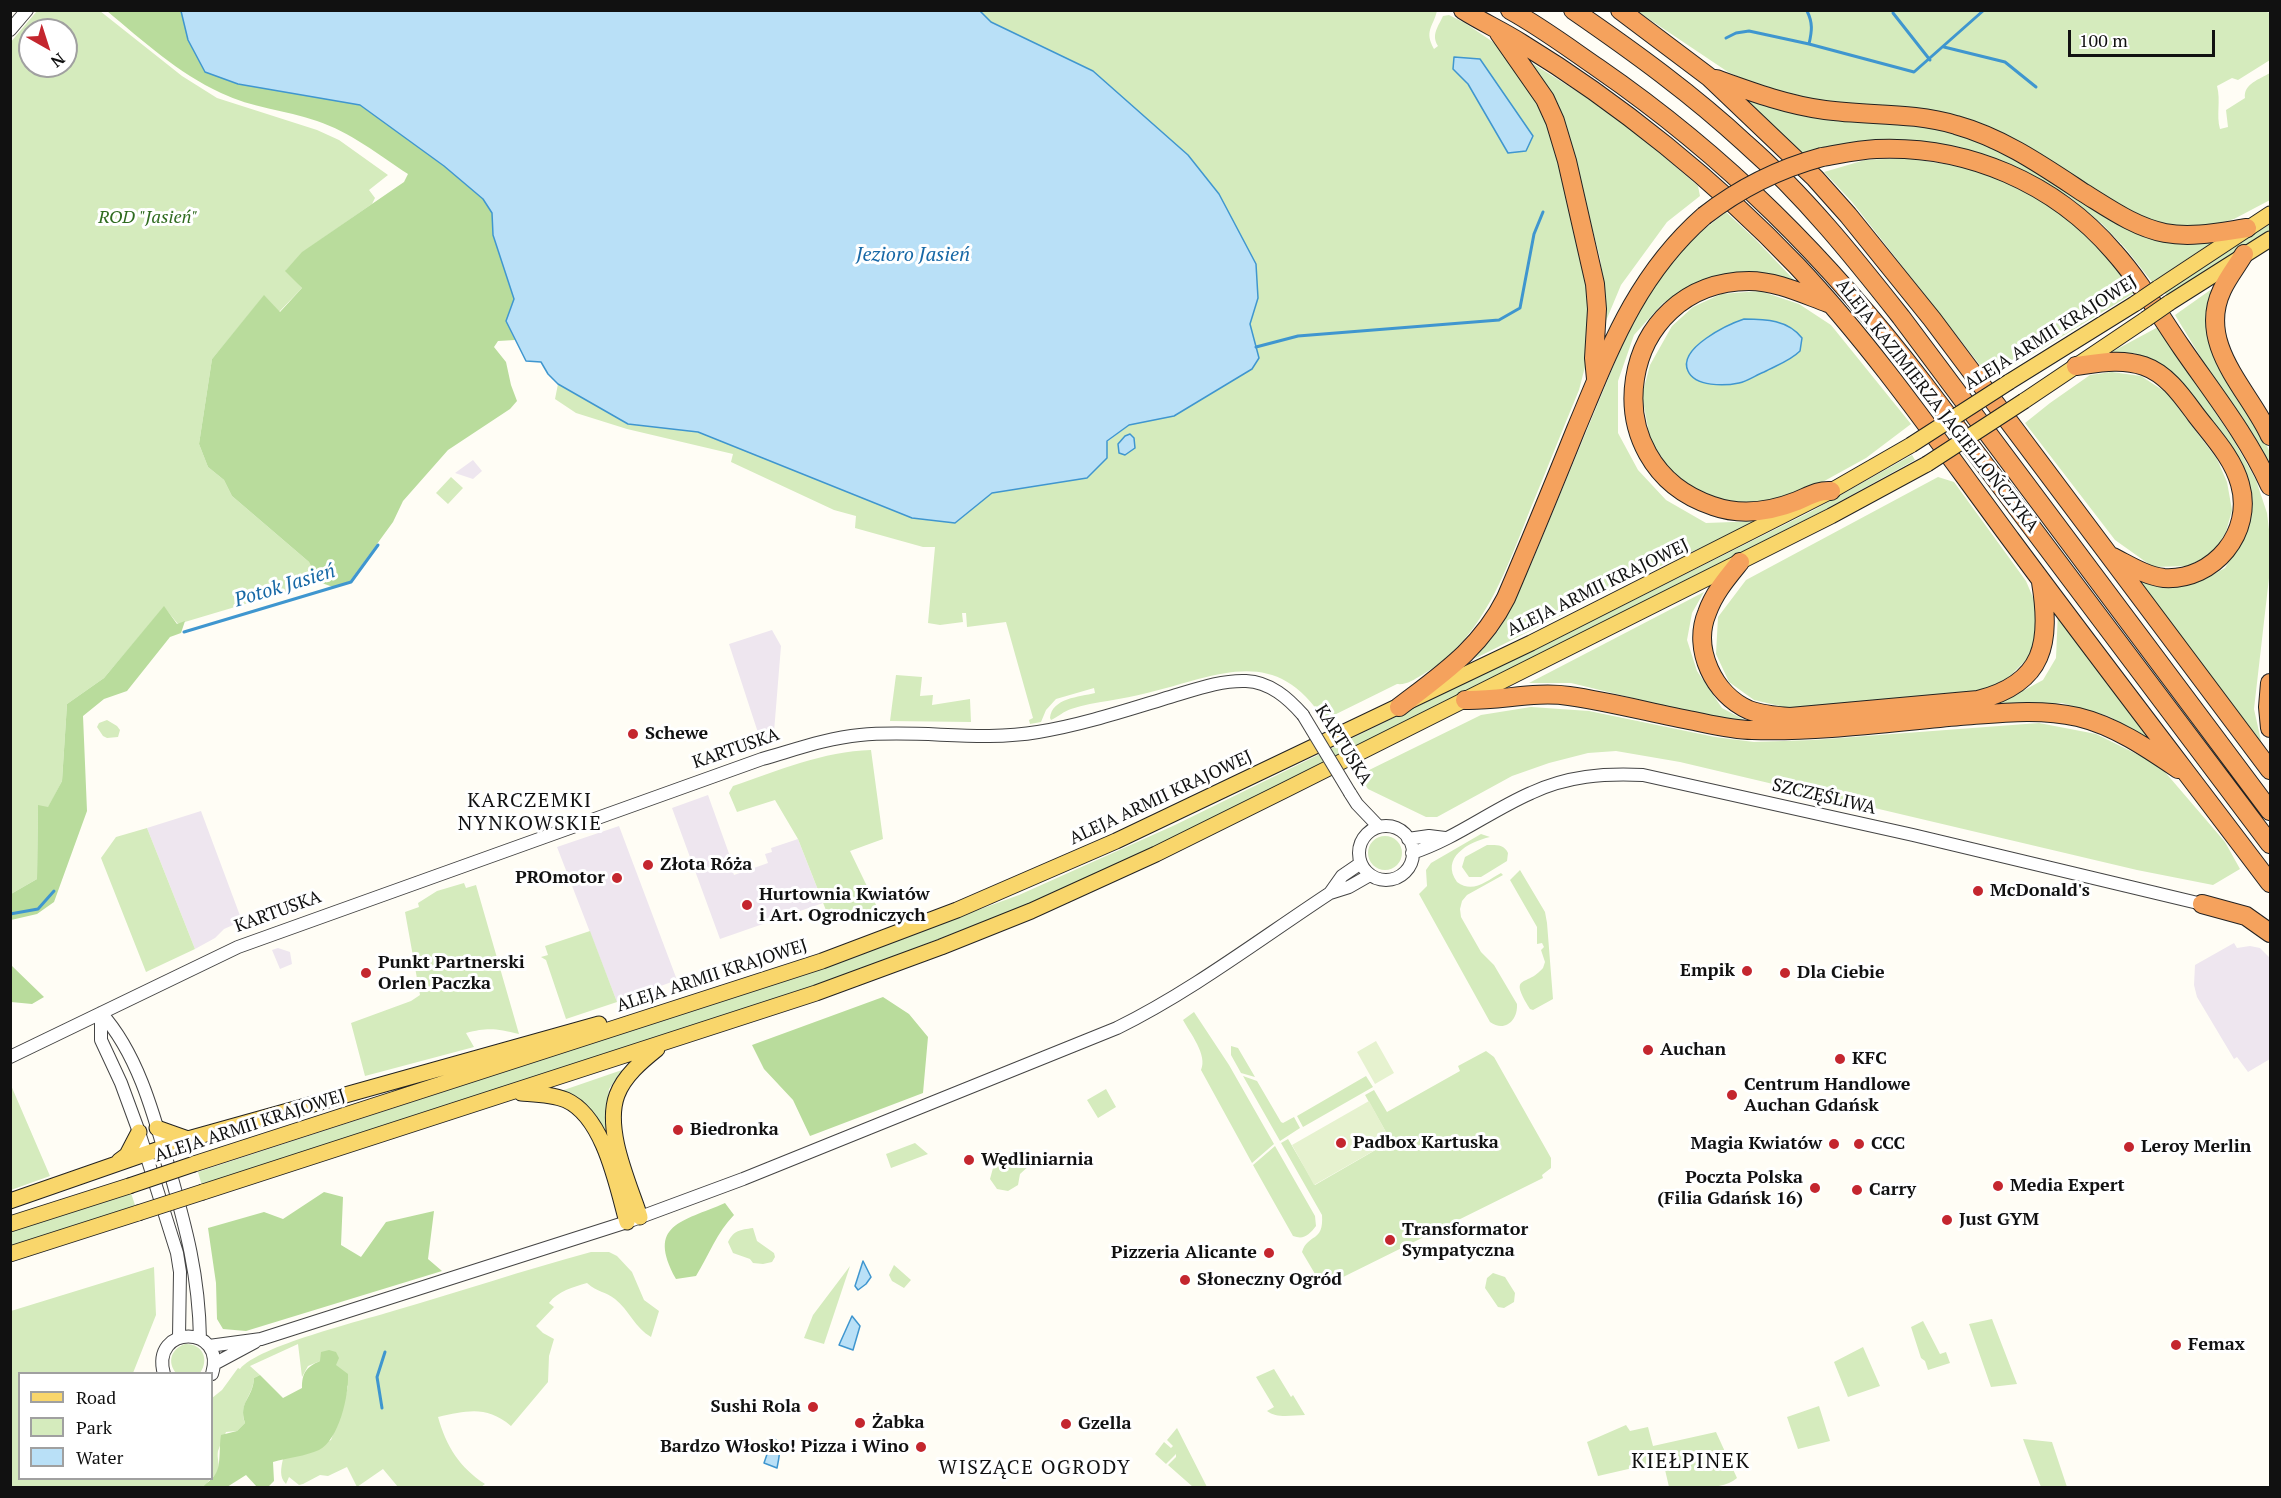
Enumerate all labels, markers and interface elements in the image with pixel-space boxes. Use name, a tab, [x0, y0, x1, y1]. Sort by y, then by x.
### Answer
north arrow	[18, 18, 78, 78]
scale bar	[2071, 18, 2218, 56]
text: 100 m	[2079, 28, 2128, 52]
text: N	[46, 48, 70, 73]
park label: ROD "Jasień"	[98, 207, 198, 229]
water label: Jezioro Jasień	[856, 243, 970, 267]
street label: ALEJA ARMII KRAJOWEJ	[1961, 271, 2141, 395]
street label: ALEJA KAZIMIERZA JAGIELLOŃCZYKA	[1831, 275, 2043, 537]
street label: ALEJA ARMII KRAJOWEJ	[1504, 535, 1692, 641]
water label: Potok Jasień	[232, 559, 338, 613]
street label: KARTUSKA	[1310, 701, 1376, 789]
place label: Schewe	[645, 723, 708, 745]
street label: KARTUSKA	[690, 724, 782, 774]
marker: Schewe	[626, 727, 640, 741]
street label: ALEJA ARMII KRAJOWEJ	[1066, 746, 1256, 850]
street label: SZCZĘŚLIWA	[1770, 775, 1878, 819]
district label: KARCZEMKI NYNKOWSKIE	[458, 789, 602, 836]
place label: Złota Róża	[660, 854, 752, 876]
marker: Złota Róża	[641, 858, 655, 872]
place label: PROmotor	[515, 867, 605, 889]
marker: PROmotor	[610, 871, 624, 885]
place label: McDonald's	[1990, 880, 2090, 902]
place label: Hurtownia Kwiatów i Art. Ogrodniczych	[759, 884, 930, 926]
marker: McDonald's	[1971, 884, 1985, 898]
street label: KARTUSKA	[232, 886, 324, 938]
marker: Hurtownia Kwiatów i Art. Ogrodniczych	[740, 898, 754, 912]
street label: ALEJA ARMII KRAJOWEJ	[614, 935, 810, 1017]
place label: Punkt Partnerski Orlen Paczka	[378, 952, 525, 994]
place label: Empik	[1680, 960, 1735, 982]
place label: Dla Ciebie	[1797, 962, 1885, 984]
marker: Empik	[1740, 964, 1754, 978]
marker: Punkt Partnerski Orlen Paczka	[359, 966, 373, 980]
marker: Dla Ciebie	[1778, 966, 1792, 980]
place label: Auchan	[1660, 1039, 1726, 1061]
marker: Auchan	[1641, 1043, 1655, 1057]
place label: KFC	[1852, 1048, 1887, 1070]
marker: KFC	[1833, 1052, 1847, 1066]
place label: Centrum Handlowe Auchan Gdańsk	[1744, 1074, 1910, 1116]
street label: ALEJA ARMII KRAJOWEJ	[152, 1085, 348, 1167]
marker: Centrum Handlowe Auchan Gdańsk	[1725, 1088, 1739, 1102]
place label: Biedronka	[690, 1119, 779, 1141]
marker: Biedronka	[671, 1123, 685, 1137]
place label: Padbox Kartuska	[1353, 1132, 1499, 1154]
place label: Magia Kwiatów	[1691, 1133, 1822, 1155]
place label: CCC	[1871, 1133, 1905, 1155]
marker: Padbox Kartuska	[1334, 1136, 1348, 1150]
place label: Leroy Merlin	[2141, 1136, 2251, 1158]
marker: Magia Kwiatów	[1827, 1137, 1841, 1151]
marker: CCC	[1852, 1137, 1866, 1151]
marker: Leroy Merlin	[2122, 1140, 2136, 1154]
place label: Wędliniarnia	[981, 1149, 1094, 1171]
marker: Wędliniarnia	[962, 1153, 976, 1167]
place label: Poczta Polska (Filia Gdańsk 16)	[1657, 1167, 1803, 1210]
place label: Media Expert	[2010, 1175, 2125, 1197]
place label: Carry	[1869, 1179, 1916, 1201]
marker: Media Expert	[1991, 1179, 2005, 1193]
marker: Poczta Polska (Filia Gdańsk 16)	[1808, 1181, 1822, 1195]
marker: Carry	[1850, 1183, 1864, 1197]
place label: Just GYM	[1959, 1209, 2039, 1231]
marker: Just GYM	[1940, 1213, 1954, 1227]
place label: Transformator Sympatyczna	[1402, 1219, 1528, 1262]
marker: Transformator Sympatyczna	[1383, 1233, 1397, 1247]
place label: Pizzeria Alicante	[1111, 1242, 1257, 1264]
marker: Pizzeria Alicante	[1262, 1246, 1276, 1260]
place label: Słoneczny Ogród	[1197, 1269, 1342, 1291]
marker: Słoneczny Ogród	[1178, 1273, 1192, 1287]
place label: Femax	[2188, 1334, 2245, 1356]
marker: Femax	[2169, 1338, 2183, 1352]
legend	[18, 1372, 213, 1480]
text: Road	[76, 1385, 116, 1409]
place label: Sushi Rola	[710, 1396, 801, 1418]
marker: Sushi Rola	[806, 1400, 820, 1414]
place label: Żabka	[872, 1412, 925, 1434]
place label: Gzella	[1078, 1413, 1131, 1435]
text: Park	[76, 1415, 112, 1439]
marker: Żabka	[853, 1416, 867, 1430]
marker: Gzella	[1059, 1417, 1073, 1431]
place label: Bardzo Włosko! Pizza i Wino	[660, 1436, 909, 1458]
marker: Bardzo Włosko! Pizza i Wino	[914, 1440, 928, 1454]
text: Water	[76, 1445, 123, 1469]
district label: KIEŁPINEK	[1631, 1449, 1751, 1475]
district label: WISZĄCE OGRODY	[939, 1456, 1131, 1480]

